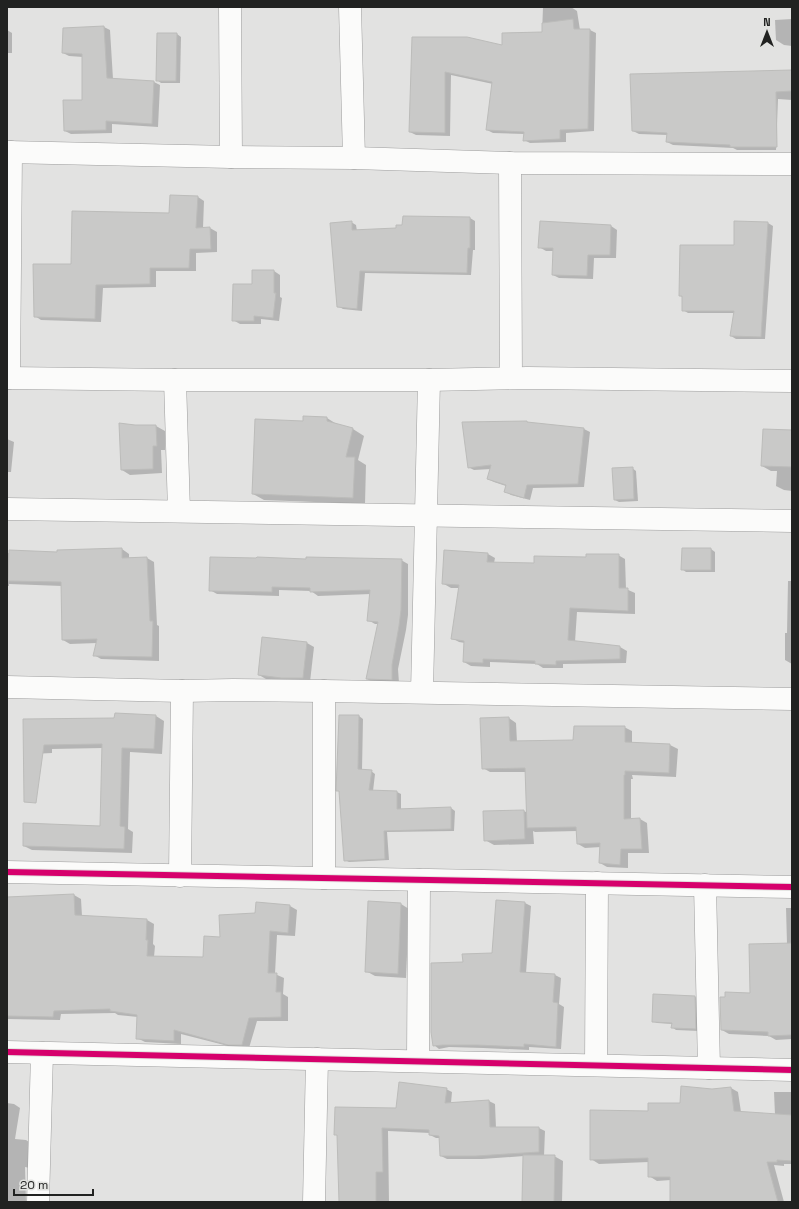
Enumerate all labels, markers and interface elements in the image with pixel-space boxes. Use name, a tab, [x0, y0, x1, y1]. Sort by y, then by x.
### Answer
north arrow	[747, 12, 787, 52]
text: N	[763, 15, 771, 29]
scale bar	[14, 1171, 93, 1197]
text: 20 m	[20, 1177, 48, 1193]

